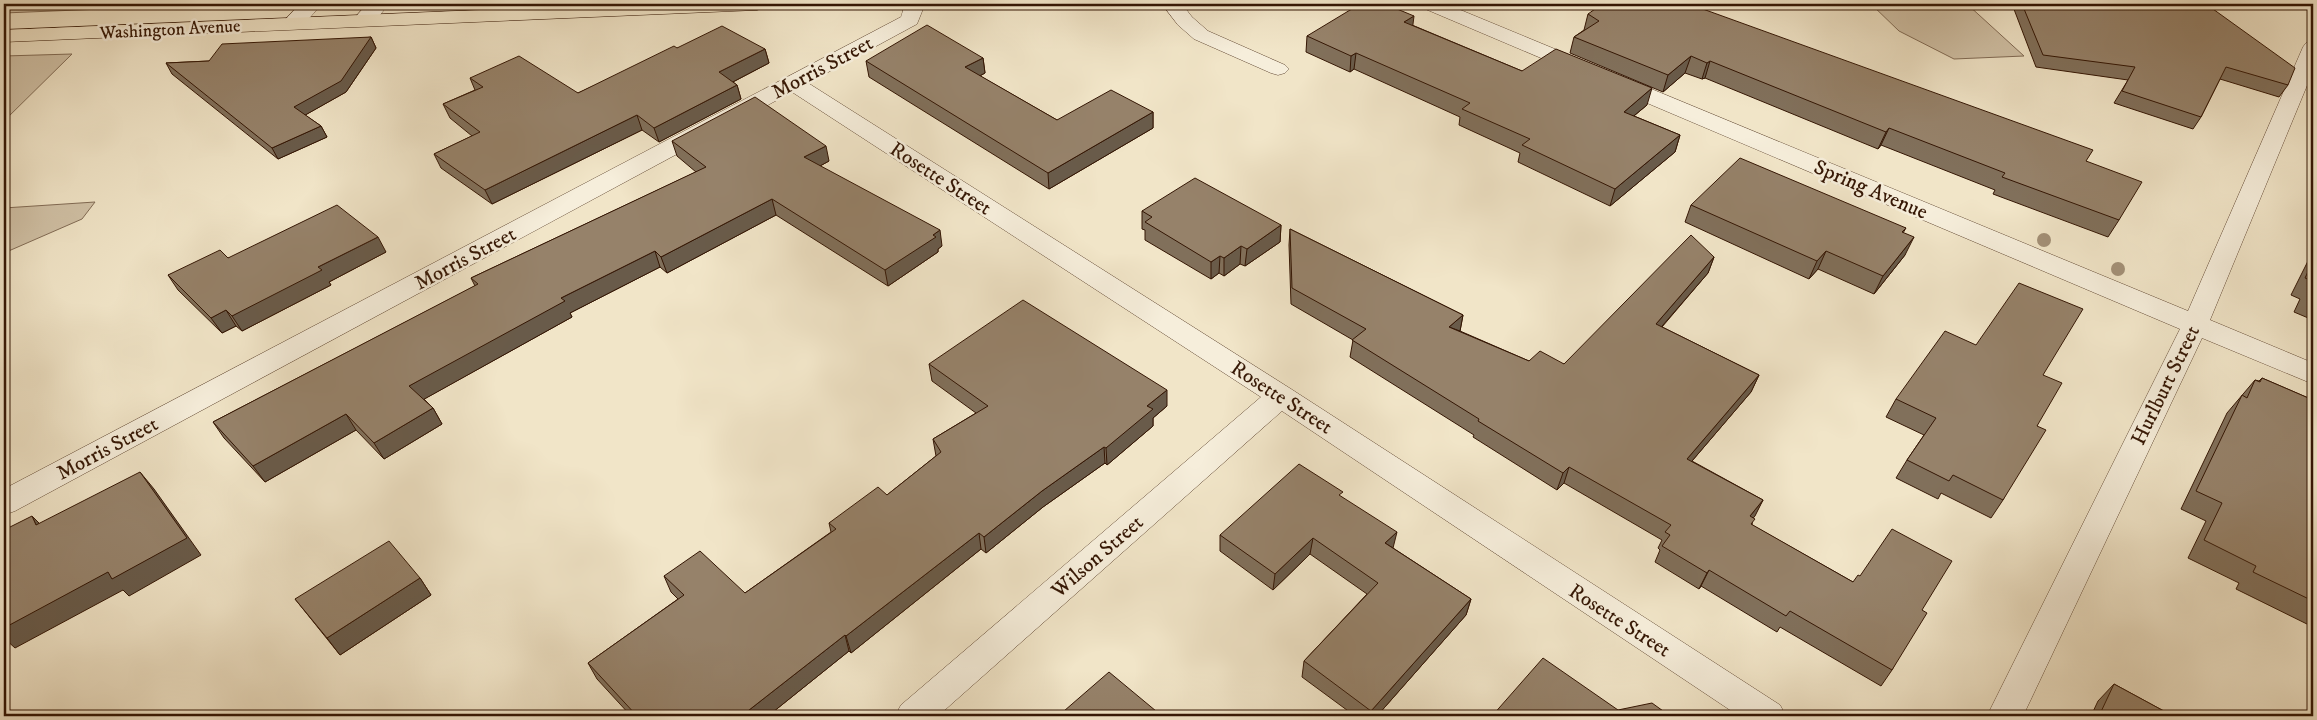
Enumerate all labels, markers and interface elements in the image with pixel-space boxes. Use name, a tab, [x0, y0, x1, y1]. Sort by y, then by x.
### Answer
street label: Washington Avenue	[98, 15, 241, 45]
street label: Morris Street	[767, 30, 878, 105]
street label: Rosette Street	[885, 136, 996, 222]
street label: Spring Avenue	[1810, 154, 1932, 226]
street label: Morris Street	[410, 221, 521, 296]
street label: Hurlburt Street	[2126, 321, 2206, 450]
street label: Rosette Street	[1226, 355, 1337, 441]
street label: Morris Street	[52, 411, 163, 486]
street label: Wilson Street	[1046, 510, 1149, 604]
street label: Rosette Street	[1564, 578, 1675, 664]

